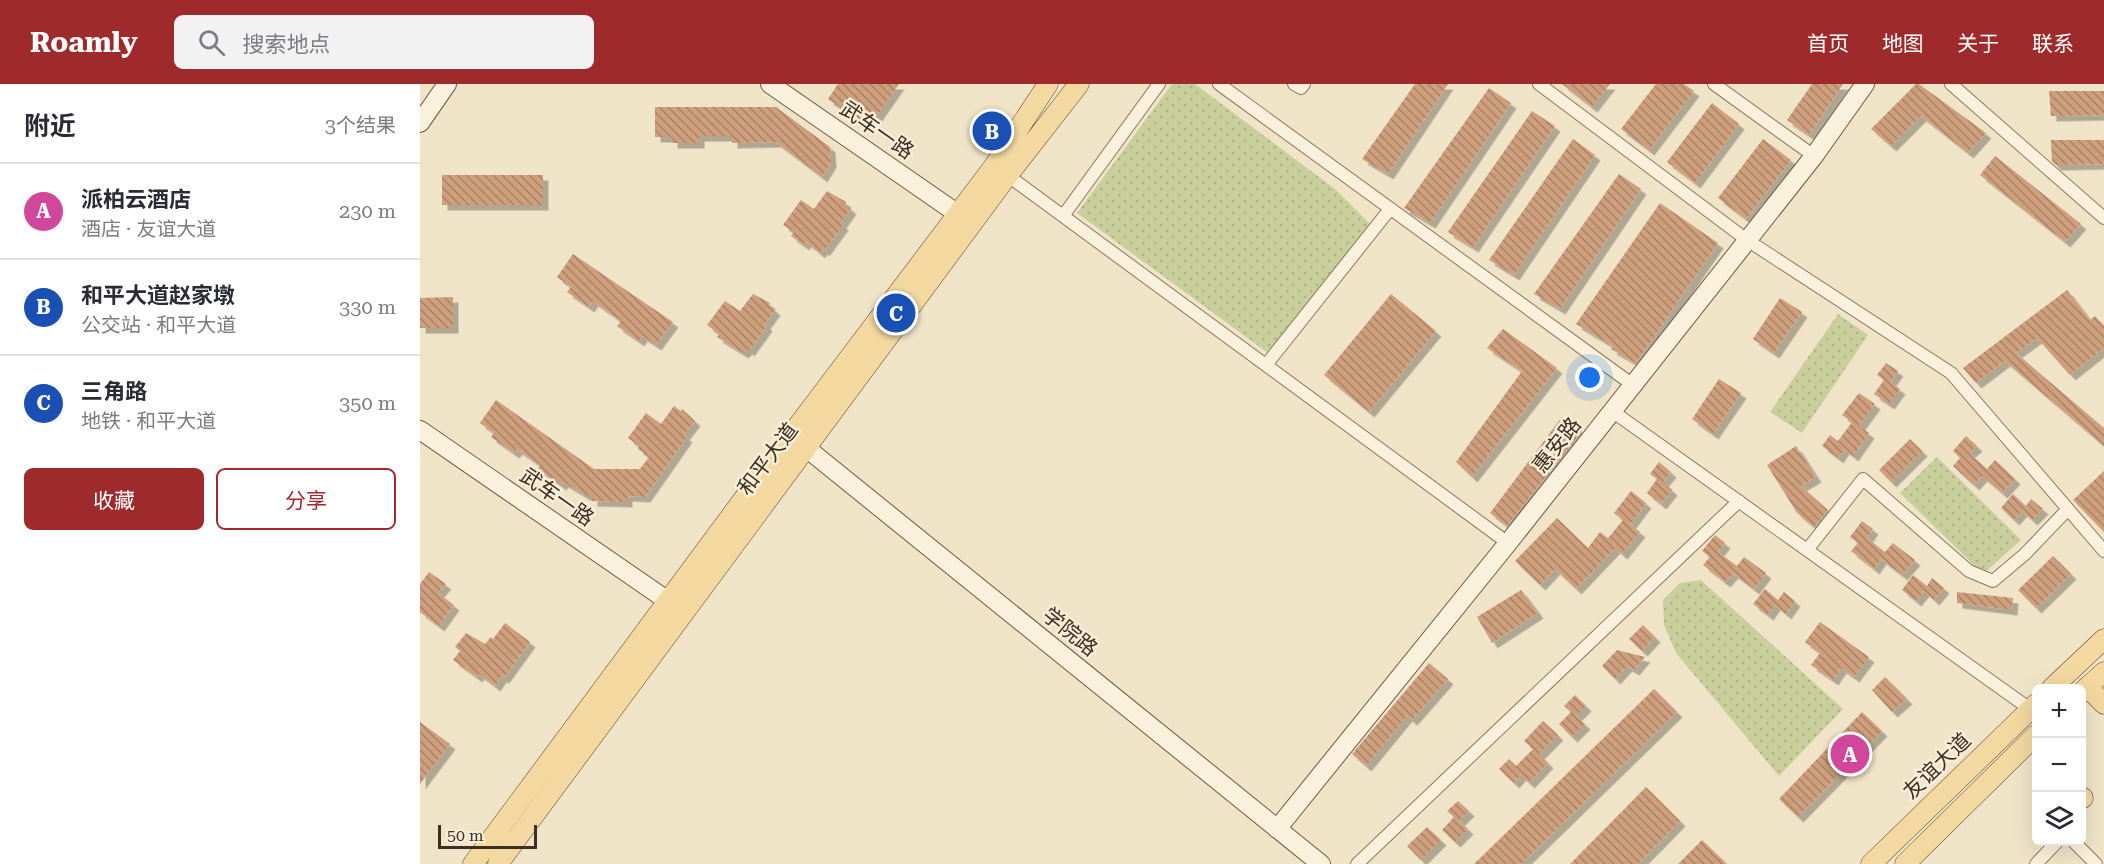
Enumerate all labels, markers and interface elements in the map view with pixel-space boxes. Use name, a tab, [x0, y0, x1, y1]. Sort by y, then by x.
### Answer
search box	[174, 15, 594, 69]
text: Roamly	[30, 26, 138, 59]
icon: search	[195, 26, 228, 59]
text: 搜索地点	[243, 32, 331, 57]
text: 首页	[1807, 32, 1849, 56]
text: 地图	[1882, 32, 1924, 56]
text: 关于	[1957, 32, 1999, 56]
text: 联系	[2032, 32, 2074, 56]
street label: 武车一路	[836, 96, 918, 164]
pin: B	[972, 108, 1012, 154]
text: 附近	[24, 111, 76, 141]
text: 3个结果	[325, 113, 396, 137]
text: 派柏云酒店	[81, 187, 191, 212]
text: A	[36, 199, 51, 223]
text: 230 m	[339, 199, 396, 223]
text: 酒店 · 友谊大道	[81, 217, 216, 241]
text: 和平大道赵家墩	[81, 283, 235, 308]
pin: C	[876, 290, 916, 336]
text: B	[36, 295, 51, 319]
text: 330 m	[339, 295, 396, 319]
text: 公交站 · 和平大道	[81, 313, 236, 337]
your location	[1575, 363, 1604, 392]
text: 三角路	[81, 379, 147, 404]
text: C	[37, 391, 51, 415]
text: 350 m	[339, 391, 396, 415]
text: 地铁 · 和平大道	[81, 409, 216, 433]
street label: 惠安路	[1528, 413, 1586, 477]
street label: 和平大道	[733, 418, 803, 500]
street label: 武车一路	[516, 463, 598, 531]
button: 收藏	[24, 468, 204, 530]
button: 分享	[216, 468, 396, 530]
street label: 学院路	[1038, 603, 1102, 661]
map controls	[2032, 684, 2086, 846]
button: +	[2032, 684, 2086, 738]
street label: 友谊大道	[1898, 728, 1976, 804]
pin: A	[1830, 732, 1870, 776]
button: −	[2032, 738, 2086, 792]
button: layers	[2032, 792, 2086, 846]
scale bar	[438, 822, 537, 850]
text: 50 m	[447, 826, 484, 845]

